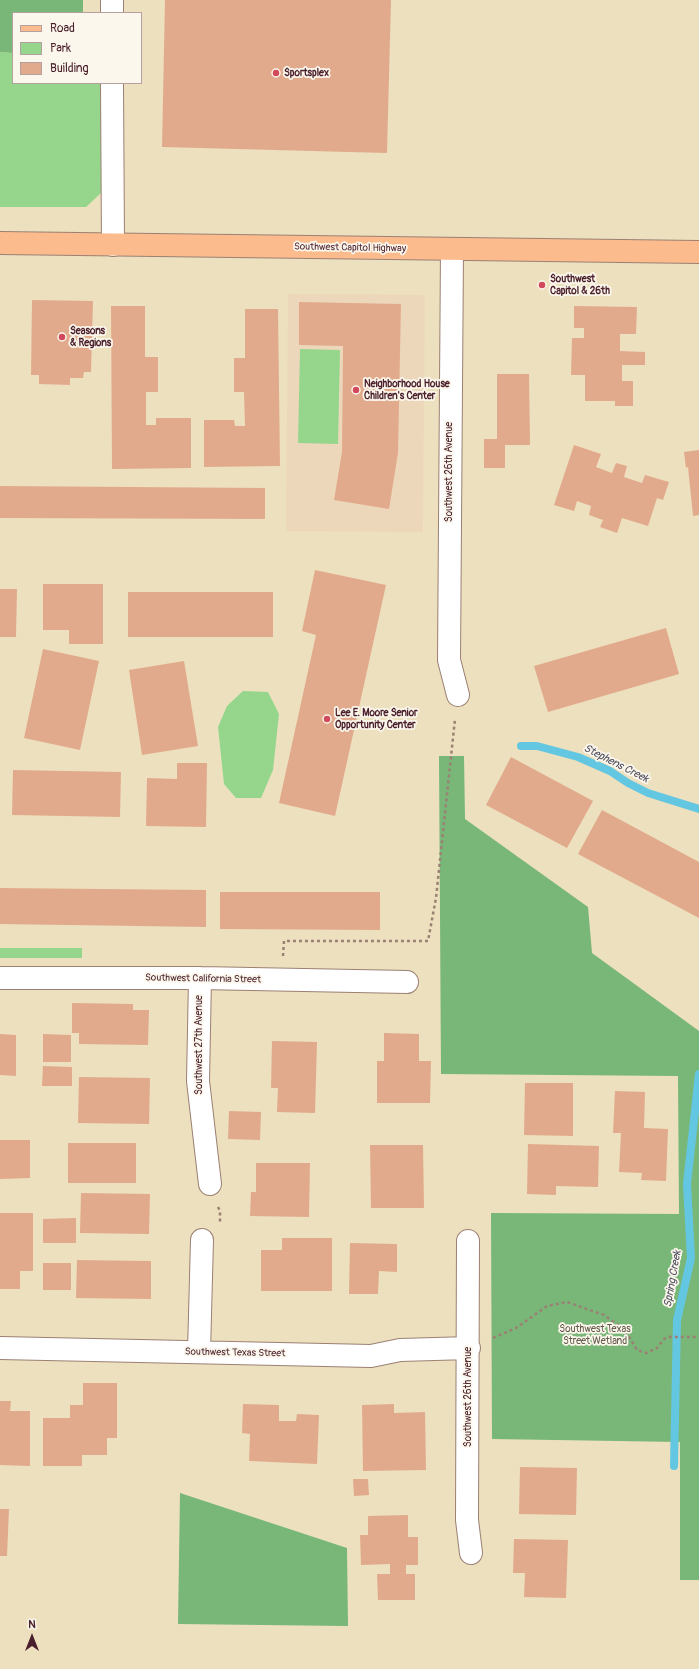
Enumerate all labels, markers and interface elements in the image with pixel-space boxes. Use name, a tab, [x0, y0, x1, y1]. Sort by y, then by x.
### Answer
legend	[12, 12, 142, 84]
text: Road	[50, 21, 75, 36]
text: Park	[50, 41, 71, 56]
text: Building	[50, 61, 89, 76]
place label: Sportsplex	[284, 67, 329, 79]
marker: Sportsplex	[271, 68, 281, 78]
street label: Southwest Capitol Highway	[294, 241, 406, 255]
place label: Southwest Capitol & 26th	[550, 273, 610, 296]
marker: Southwest Capitol & 26th	[537, 280, 547, 290]
place label: Seasons & Regions	[70, 325, 111, 348]
marker: Seasons & Regions	[57, 332, 67, 342]
place label: Neighborhood House Children's Center	[364, 378, 450, 402]
marker: Neighborhood House Children's Center	[351, 385, 361, 395]
street label: Southwest 26th Avenue	[443, 422, 455, 522]
place label: Lee E. Moore Senior Opportunity Center	[335, 707, 418, 730]
marker: Lee E. Moore Senior Opportunity Center	[322, 714, 332, 724]
water label: Stephens Creek	[581, 742, 651, 786]
street label: Southwest California Street	[145, 972, 261, 986]
street label: Southwest 27th Avenue	[193, 995, 205, 1095]
water label: Spring Creek	[662, 1250, 684, 1308]
park label: Southwest Texas Street Wetland	[559, 1323, 631, 1346]
street label: Southwest Texas Street	[185, 1346, 285, 1360]
street label: Southwest 26th Avenue	[462, 1347, 474, 1447]
north arrow	[12, 1617, 52, 1657]
text: N	[28, 1618, 36, 1631]

